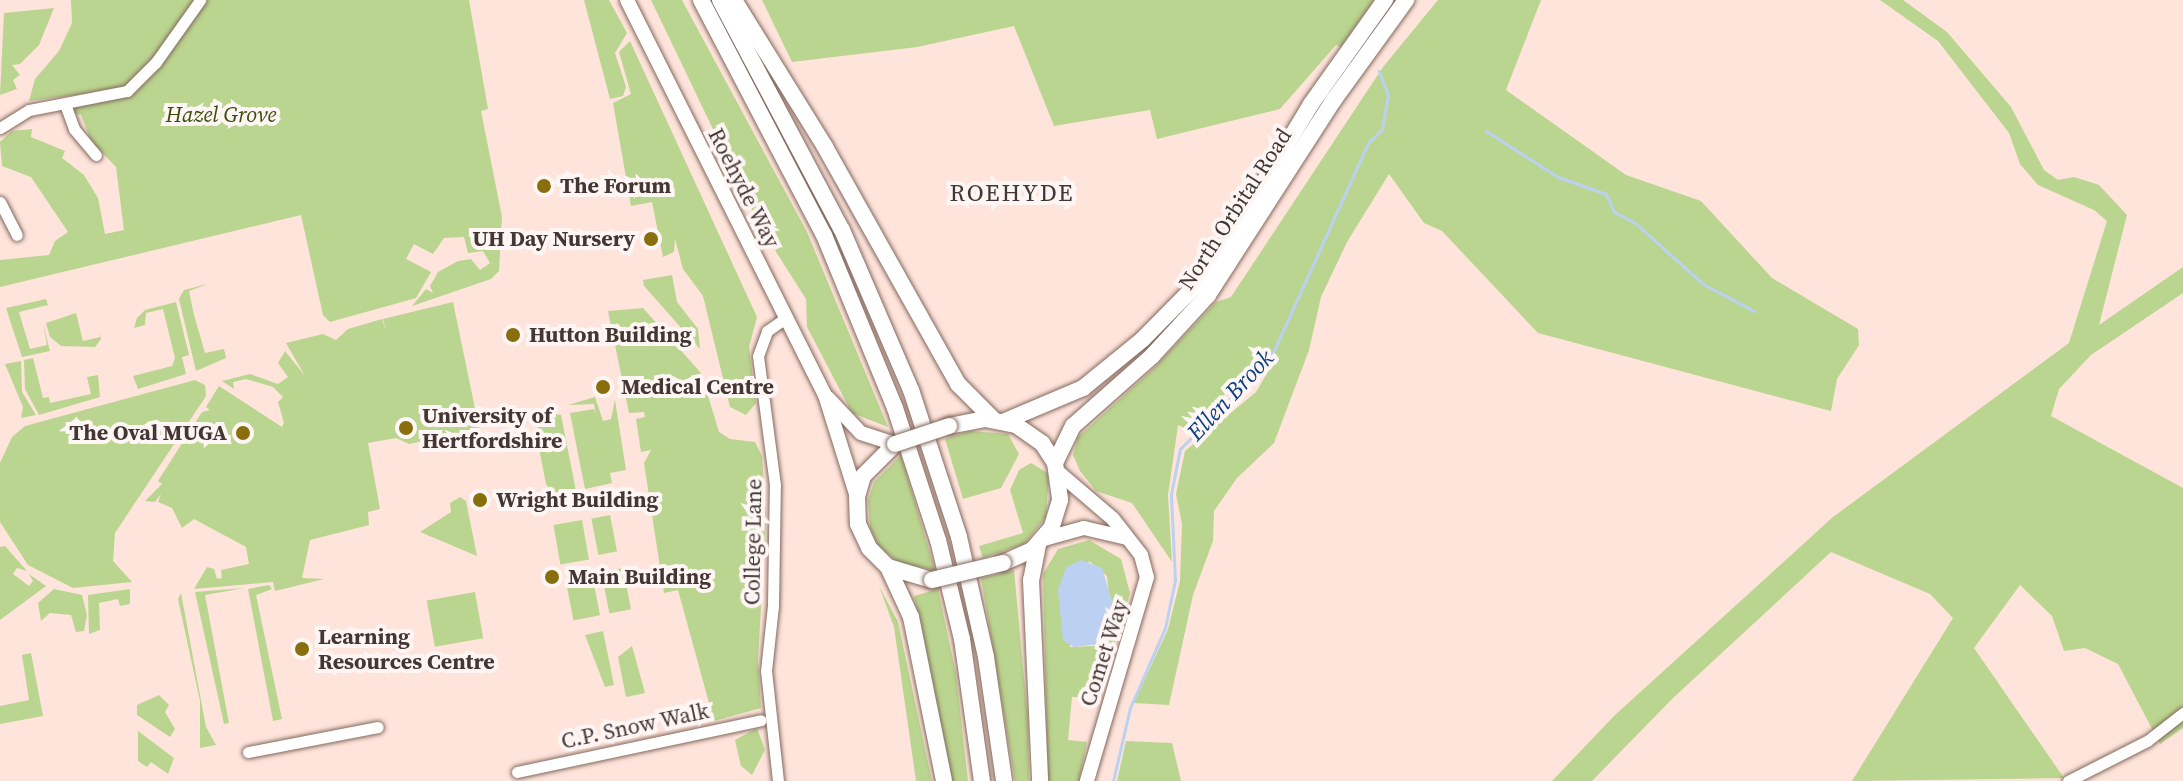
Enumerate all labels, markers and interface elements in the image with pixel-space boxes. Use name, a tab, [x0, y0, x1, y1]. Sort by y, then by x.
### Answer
park label: Hazel Grove	[166, 102, 276, 128]
street label: North Orbital Road	[1173, 123, 1297, 295]
street label: Roehyde Way	[702, 124, 786, 252]
place label: The Forum	[560, 173, 671, 199]
marker: The Forum	[535, 177, 553, 195]
district label: ROEHYDE	[950, 179, 1074, 207]
place label: UH Day Nursery	[472, 226, 635, 252]
marker: UH Day Nursery	[642, 230, 660, 248]
place label: Hutton Building	[529, 322, 692, 348]
marker: Hutton Building	[504, 326, 522, 344]
water label: Ellen Brook	[1181, 344, 1279, 446]
place label: Medical Centre	[621, 374, 774, 400]
marker: Medical Centre	[592, 376, 614, 398]
place label: University of Hertfordshire	[422, 402, 562, 454]
marker: University of Hertfordshire	[397, 419, 415, 437]
place label: The Oval MUGA	[69, 420, 227, 446]
marker: The Oval MUGA	[234, 424, 252, 442]
street label: College Lane	[739, 479, 767, 605]
place label: Wright Building	[496, 487, 659, 513]
marker: Wright Building	[471, 491, 489, 509]
place label: Main Building	[568, 564, 711, 590]
marker: Main Building	[543, 568, 561, 586]
street label: Comet Way	[1074, 596, 1134, 710]
place label: Learning Resources Centre	[318, 623, 495, 674]
marker: Learning Resources Centre	[293, 640, 311, 658]
street label: C.P. Snow Walk	[558, 697, 712, 755]

